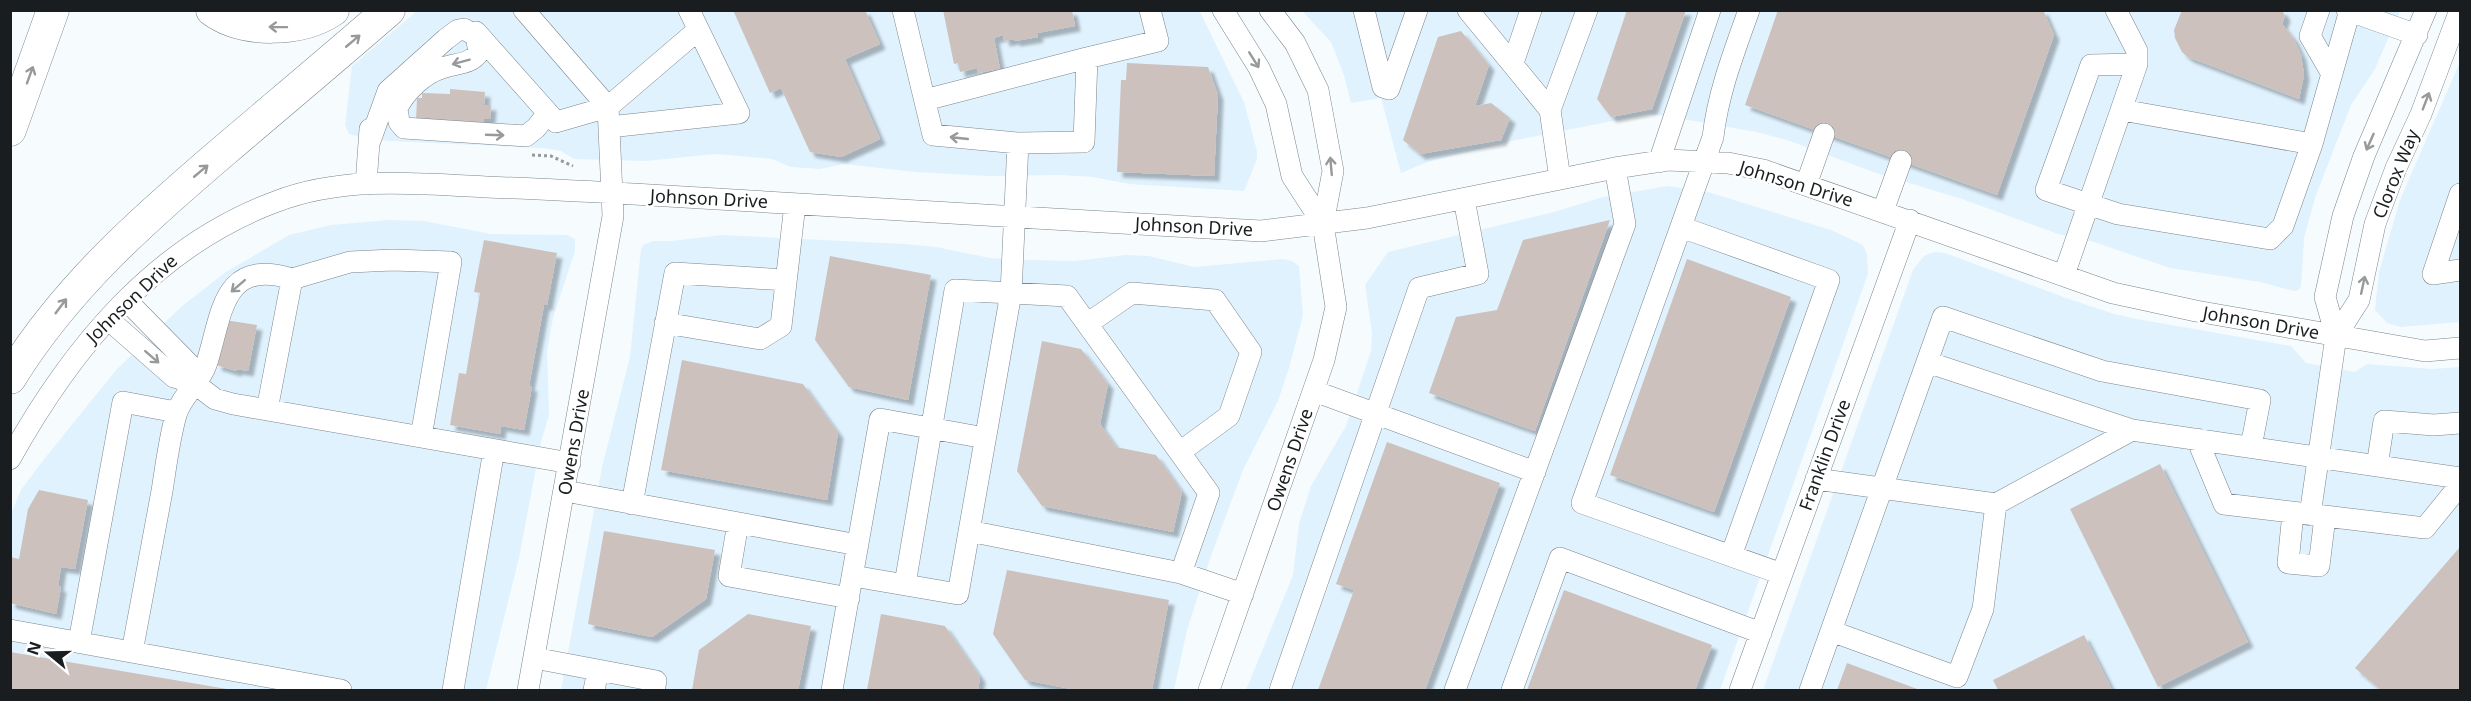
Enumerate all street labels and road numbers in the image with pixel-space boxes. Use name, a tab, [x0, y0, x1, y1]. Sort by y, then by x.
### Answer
street label: Clorox Way	[2366, 125, 2424, 222]
street label: Johnson Drive	[1735, 154, 1856, 212]
street label: Johnson Drive	[648, 183, 769, 213]
street label: Johnson Drive	[1133, 211, 1254, 241]
street label: Johnson Drive	[79, 249, 182, 349]
street label: Johnson Drive	[2199, 300, 2321, 344]
street label: Owens Drive	[552, 387, 594, 497]
street label: Franklin Drive	[1793, 396, 1855, 514]
street label: Owens Drive	[1260, 405, 1318, 514]

